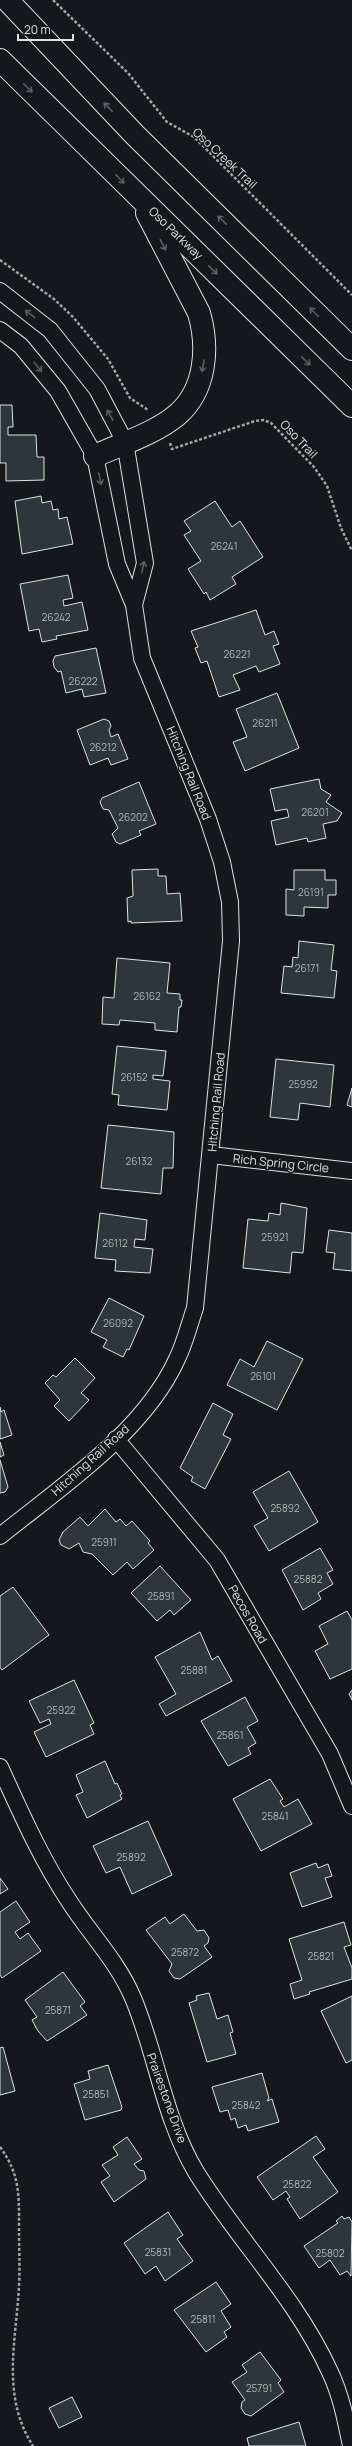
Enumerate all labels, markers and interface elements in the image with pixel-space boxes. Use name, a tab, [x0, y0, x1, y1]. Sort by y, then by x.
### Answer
scale bar	[18, 16, 73, 42]
text: 20 m	[24, 21, 51, 38]
one-way arrow	[23, 83, 33, 93]
one-way arrow	[103, 102, 113, 112]
street label: Oso Creek Trail	[189, 124, 261, 192]
one-way arrow	[115, 174, 125, 184]
street label: Oso Parkway	[145, 203, 208, 264]
one-way arrow	[217, 215, 227, 225]
one-way arrow	[160, 239, 168, 251]
one-way arrow	[208, 265, 218, 275]
one-way arrow	[309, 307, 319, 317]
one-way arrow	[24, 310, 35, 318]
one-way arrow	[301, 356, 311, 366]
one-way arrow	[198, 359, 206, 372]
one-way arrow	[33, 361, 42, 372]
one-way arrow	[106, 409, 114, 421]
street label: Oso Trail	[276, 416, 322, 462]
one-way arrow	[96, 473, 104, 486]
house number: 26241	[210, 539, 238, 553]
one-way arrow	[139, 561, 147, 574]
house number: 26242	[41, 610, 71, 624]
house number: 26221	[223, 647, 251, 661]
house number: 26222	[68, 674, 98, 688]
house number: 26211	[252, 716, 278, 730]
street label: Hitching Rail Road	[162, 724, 216, 822]
house number: 26212	[89, 740, 117, 754]
house number: 26201	[301, 805, 329, 819]
house number: 26202	[118, 810, 148, 824]
house number: 26191	[298, 885, 324, 899]
house number: 26171	[295, 961, 319, 975]
house number: 26162	[133, 989, 161, 1003]
street label: Hitching Rail Road	[203, 1052, 229, 1152]
house number: 26152	[121, 1070, 148, 1084]
house number: 25992	[288, 1077, 318, 1091]
street label: Rich Spring Circle	[232, 1149, 330, 1177]
house number: 26132	[126, 1154, 153, 1168]
house number: 25921	[261, 1230, 289, 1244]
house number: 26112	[102, 1236, 128, 1250]
house number: 26092	[103, 1316, 133, 1330]
house number: 26101	[250, 1369, 276, 1383]
street label: Hitching Rail Road	[47, 1420, 133, 1500]
house number: 25892	[270, 1501, 300, 1515]
house number: 25911	[91, 1535, 117, 1549]
house number: 25882	[294, 1572, 323, 1586]
street label: Pecos Road	[224, 1582, 272, 1646]
house number: 25891	[147, 1589, 175, 1603]
house number: 25881	[181, 1663, 208, 1677]
house number: 25922	[46, 1703, 76, 1717]
house number: 25861	[216, 1728, 244, 1742]
house number: 25841	[261, 1809, 289, 1823]
house number: 25892	[116, 1850, 146, 1864]
house number: 25872	[171, 1945, 199, 1959]
house number: 25821	[308, 1949, 334, 1963]
house number: 25871	[45, 2003, 71, 2017]
street label: Prairestone Drive	[143, 2051, 191, 2145]
house number: 25851	[83, 2087, 109, 2101]
house number: 25842	[232, 2098, 261, 2112]
house number: 25822	[283, 2177, 312, 2191]
house number: 25831	[145, 2245, 171, 2259]
house number: 25802	[315, 2246, 345, 2260]
house number: 25811	[190, 2312, 216, 2326]
house number: 25791	[246, 2381, 272, 2395]

